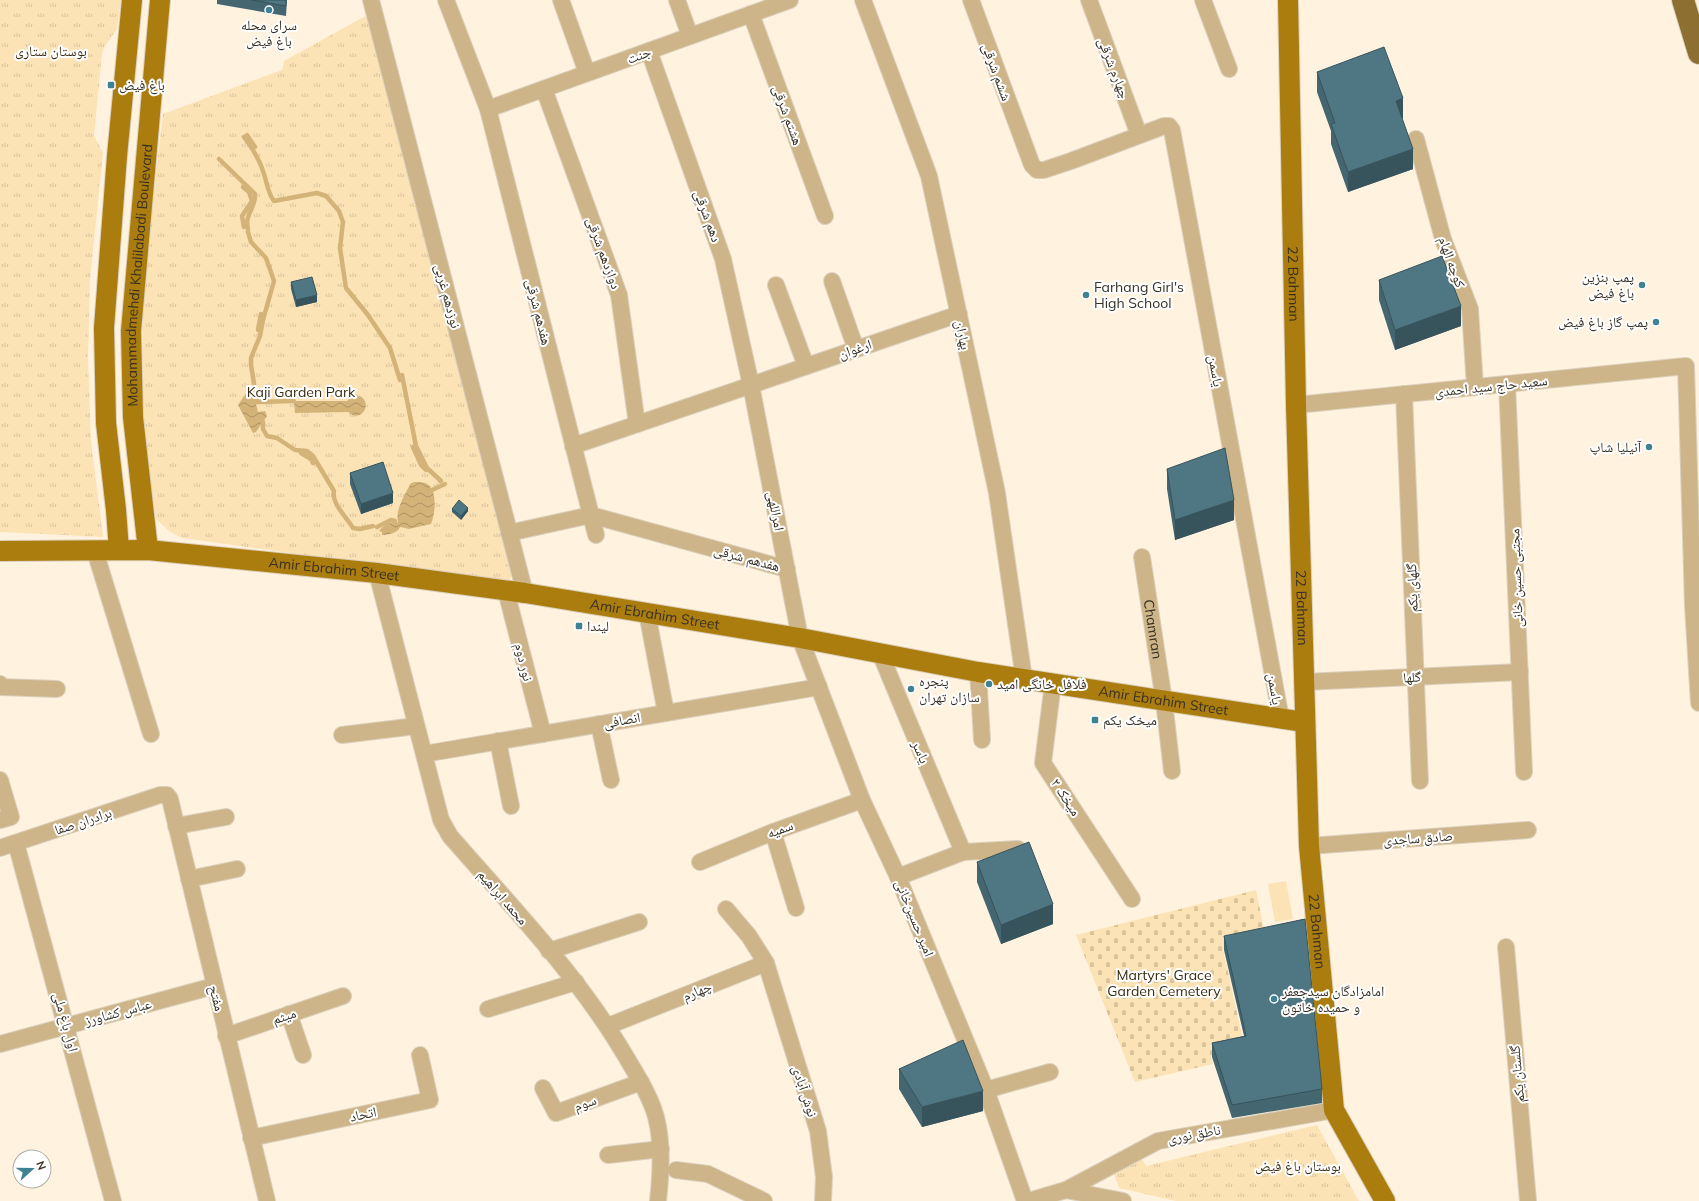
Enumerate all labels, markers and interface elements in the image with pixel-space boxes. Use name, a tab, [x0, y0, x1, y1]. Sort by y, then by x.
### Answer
marker: سرای محله باغ فیض	[264, 5, 274, 15]
place label: سرای محله باغ فیض	[241, 16, 297, 51]
street label: چهارم شرقی	[1093, 35, 1134, 102]
street label: ششم شرقی	[977, 41, 1016, 104]
park label: بوستان ستاری	[15, 42, 87, 60]
street label: جنت	[624, 42, 654, 68]
place label: باغ فیض	[119, 76, 165, 95]
marker: باغ فیض	[106, 80, 116, 90]
street label: هشتم شرقی	[768, 82, 807, 148]
street label: Mohammadmehdi Khalilabadi Boulevard	[122, 143, 156, 407]
street label: دهم شرقی	[689, 187, 726, 245]
street label: دوازدهم شرقی	[582, 214, 625, 292]
street label: کوچه الهام	[1433, 234, 1470, 291]
street label: 22 Bahman	[1284, 246, 1303, 322]
street label: نوزدهم غربی	[430, 262, 465, 331]
place label: پمپ بنزین باغ فیض	[1582, 268, 1634, 303]
street label: هفدهم شرقی	[521, 277, 556, 347]
place label: Farhang Girl's High School	[1094, 278, 1184, 312]
marker: پمپ بنزین باغ فیض	[1637, 280, 1647, 290]
marker: Farhang Girl's High School	[1081, 290, 1091, 300]
place label: پمپ گاز باغ فیض	[1558, 313, 1648, 332]
marker: پمپ گاز باغ فیض	[1651, 317, 1661, 327]
street label: بهاران	[951, 319, 975, 352]
street label: ارغوان	[836, 335, 874, 363]
street label: یاسمن	[1204, 354, 1228, 388]
street label: سعید حاج سید احمدی	[1434, 371, 1548, 402]
park label: Kaji Garden Park	[247, 383, 356, 401]
place label: آنیلیا شاپ	[1590, 438, 1641, 456]
marker: آنیلیا شاپ	[1644, 442, 1654, 452]
street label: امراللهی	[763, 490, 789, 532]
street label: مجتبی حسین خانی	[1505, 528, 1527, 628]
street label: هفدهم شرقی	[712, 541, 782, 576]
street label: Amir Ebrahim Street	[268, 553, 400, 585]
street label: گلهای یکم	[1402, 563, 1423, 613]
street label: 22 Bahman	[1292, 570, 1312, 646]
street label: Amir Ebrahim Street	[589, 595, 721, 634]
street label: Chamran	[1140, 598, 1166, 660]
place label: لیندا	[587, 617, 609, 635]
marker: لیندا	[574, 621, 584, 631]
street label: نور دوم	[510, 641, 537, 683]
street label: گلها	[1402, 668, 1422, 686]
place label: پنجره سازان تهران	[919, 672, 980, 706]
street label: یاسمن	[1263, 672, 1287, 706]
place label: فلافل خانگی امید	[997, 675, 1087, 693]
marker: فلافل خانگی امید	[984, 679, 994, 689]
street label: Amir Ebrahim Street	[1097, 682, 1230, 719]
marker: پنجره سازان تهران	[906, 684, 916, 694]
street label: انصافی	[602, 708, 642, 732]
place label: میخک یکم	[1103, 711, 1157, 730]
marker: میخک یکم	[1090, 715, 1100, 725]
street label: یاسر	[908, 737, 934, 766]
street label: میخک ۲	[1047, 775, 1085, 819]
street label: برادران صفا	[52, 803, 114, 839]
street label: سمیه	[765, 816, 795, 842]
street label: صادق ساجدی	[1382, 827, 1454, 849]
street label: محمد ابراهیم	[473, 866, 532, 929]
street label: امیر حسین‌خانی	[891, 877, 939, 959]
street label: 22 Bahman	[1305, 893, 1330, 970]
park label: Martyrs' Grace Garden Cemetery	[1107, 966, 1221, 1000]
street label: چهارم	[680, 977, 715, 1006]
place label: امامزادگان سیدجعفر و حمیده خاتون	[1281, 982, 1384, 1016]
street label: مفتح	[204, 983, 229, 1013]
street label: اول باغ ملی	[48, 990, 83, 1054]
street label: عباس کشاورز	[82, 994, 153, 1030]
marker: امامزادگان سیدجعفر و حمیده خاتون	[1269, 994, 1279, 1004]
street label: میثم	[270, 1004, 299, 1029]
street label: گلستان یکم	[1506, 1044, 1529, 1103]
street label: نوش آبادی	[788, 1063, 822, 1119]
street label: سوم	[571, 1091, 599, 1116]
street label: اتحاد	[348, 1102, 378, 1126]
street label: ناطق نوری	[1166, 1120, 1222, 1149]
north arrow	[12, 1149, 52, 1189]
park label: بوستان باغ فیض	[1255, 1157, 1341, 1176]
text: N	[33, 1159, 49, 1172]

